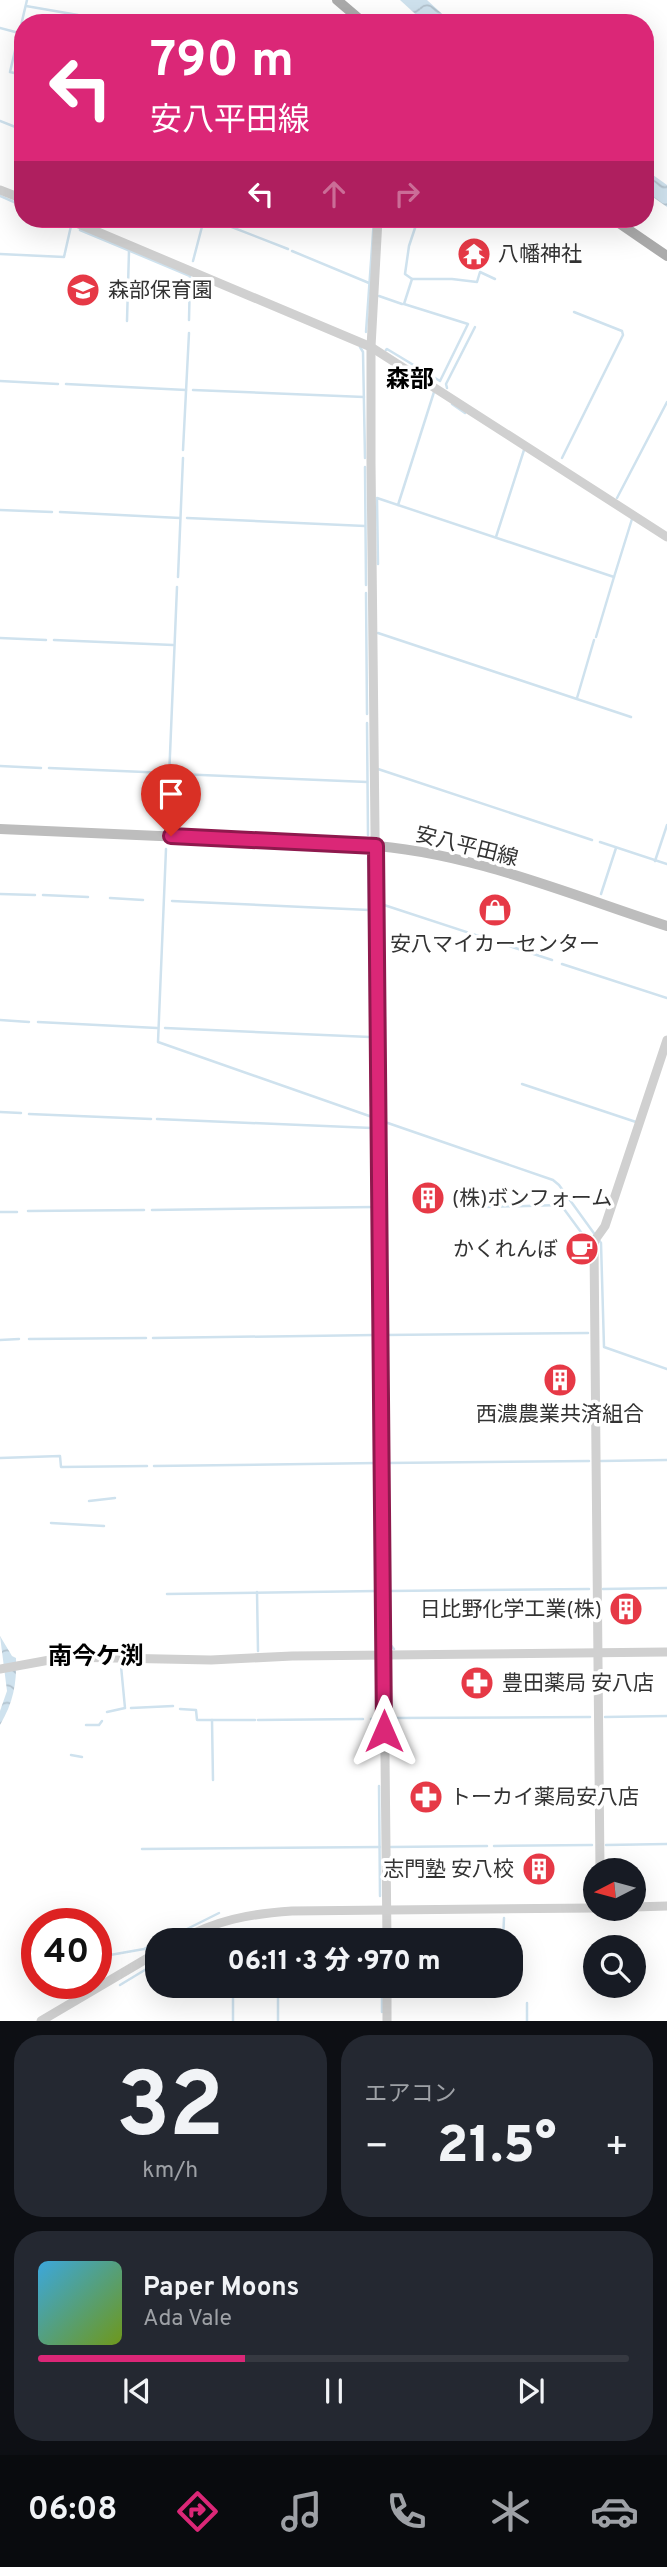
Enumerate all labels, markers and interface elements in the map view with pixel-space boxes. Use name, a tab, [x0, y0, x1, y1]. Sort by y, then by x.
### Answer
text: 790 m	[150, 32, 294, 94]
icon: left	[35, 42, 126, 133]
text: 安八平田線	[150, 102, 310, 142]
icon: left	[242, 175, 280, 213]
icon: ahead	[315, 175, 353, 213]
icon: right	[388, 175, 426, 213]
temple icon: 八幡神社	[455, 235, 493, 273]
place label: 八幡神社	[498, 242, 582, 269]
school or university icon: 森部保育園	[64, 271, 102, 309]
place label: 森部保育園	[108, 278, 213, 305]
district label: 森部	[386, 366, 434, 396]
pin	[141, 764, 201, 836]
icon: arrive	[152, 775, 190, 813]
street label: 安八平田線	[412, 822, 521, 873]
shop icon: 安八マイカーセンター	[476, 891, 514, 929]
place label: 安八マイカーセンター	[390, 932, 600, 959]
building icon: (株)ボンフォーム	[409, 1179, 447, 1217]
place label: (株)ボンフォーム	[452, 1186, 612, 1213]
cafe icon: かくれんぼ	[563, 1230, 601, 1268]
place label: かくれんぼ	[453, 1237, 558, 1264]
building icon: 西濃農業共済組合	[541, 1361, 579, 1399]
place label: 西濃農業共済組合	[476, 1402, 644, 1429]
building icon: 日比野化学工業(株)	[607, 1590, 645, 1628]
place label: 日比野化学工業(株)	[420, 1597, 602, 1624]
district label: 南今ケ渕	[48, 1643, 144, 1673]
pharmacy icon: 豊田薬局 安八店	[458, 1664, 496, 1702]
place label: 豊田薬局 安八店	[502, 1671, 654, 1698]
position arrow	[347, 1694, 421, 1768]
pharmacy icon: トーカイ薬局安八店	[407, 1778, 445, 1816]
place label: トーカイ薬局安八店	[450, 1785, 639, 1812]
building icon: 志門塾 安八校	[520, 1850, 558, 1888]
place label: 志門塾 安八校	[383, 1857, 514, 1884]
north arrow	[583, 1858, 646, 1922]
map controls	[583, 1858, 646, 1998]
speed limit sign: 40	[21, 1908, 112, 1999]
button: search	[583, 1935, 646, 1998]
text: 06:11 · 3 分 · 970 m	[228, 1946, 440, 1979]
text: 32	[116, 2054, 224, 2169]
text: エアコン	[365, 2081, 457, 2110]
text: 21.5°	[437, 2115, 557, 2181]
text: −	[365, 2124, 389, 2173]
text: +	[604, 2124, 629, 2173]
text: km/h	[142, 2157, 198, 2186]
text: Paper Moons	[143, 2272, 299, 2305]
text: Ada Vale	[143, 2305, 232, 2334]
icon: previous	[118, 2372, 156, 2410]
icon: pause	[315, 2372, 353, 2410]
icon: next	[512, 2372, 550, 2410]
icon: directions	[173, 2487, 222, 2536]
icon: music	[277, 2487, 326, 2536]
icon: phone	[382, 2487, 431, 2536]
icon: climate	[486, 2487, 535, 2536]
icon: car	[590, 2487, 639, 2536]
text: 06:08	[28, 2491, 117, 2531]

